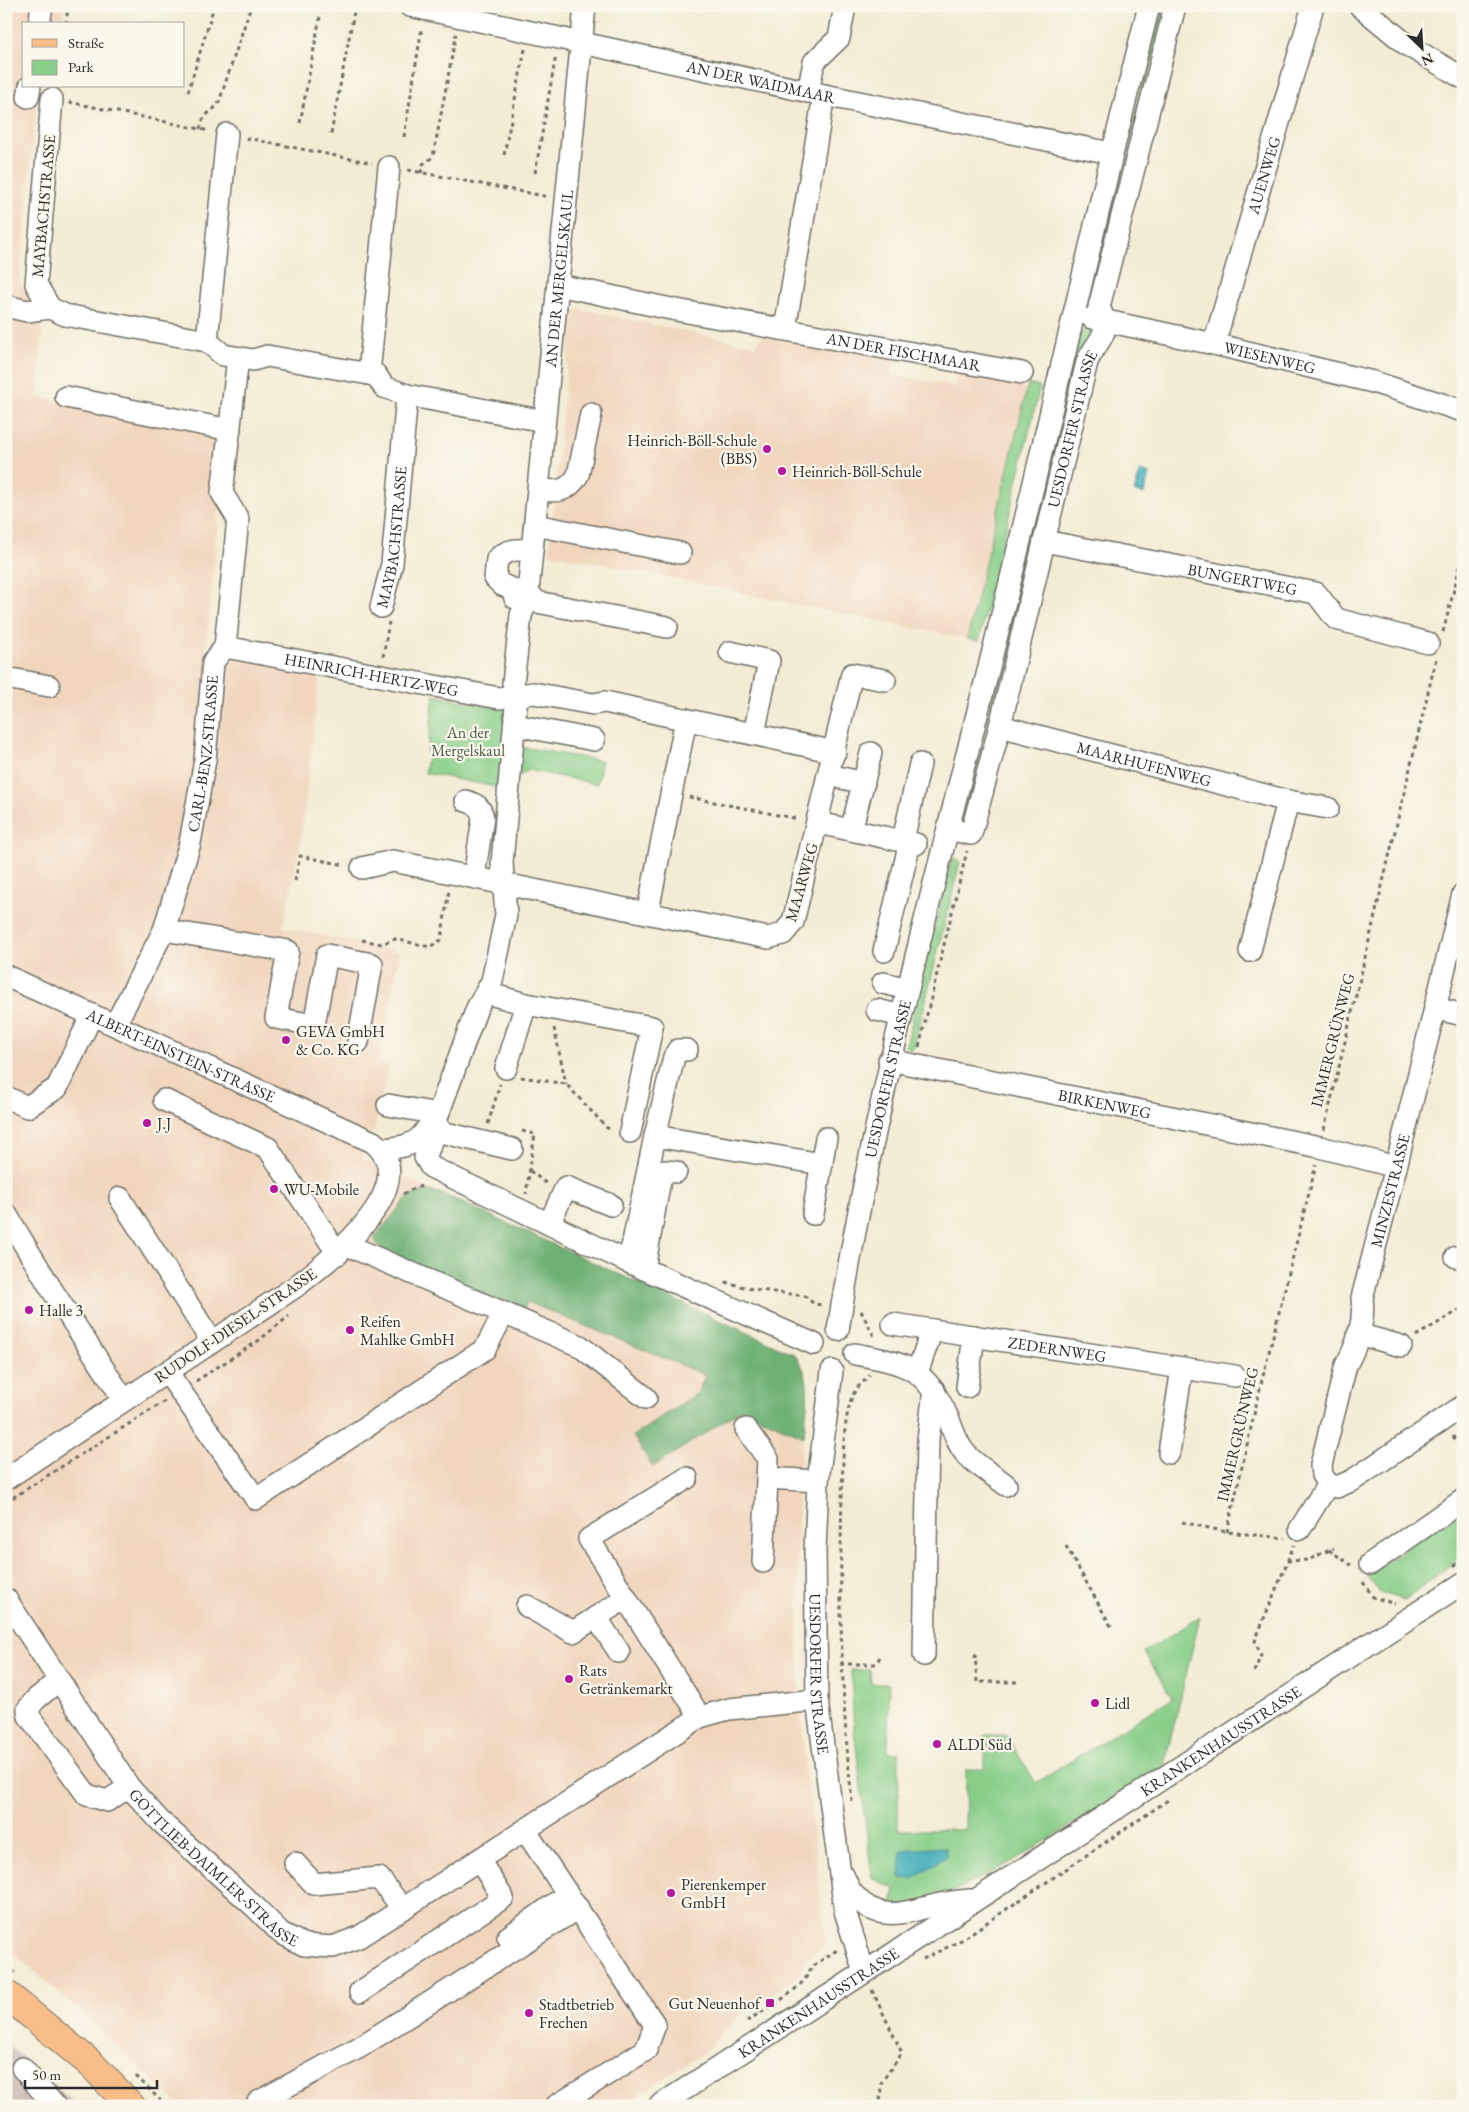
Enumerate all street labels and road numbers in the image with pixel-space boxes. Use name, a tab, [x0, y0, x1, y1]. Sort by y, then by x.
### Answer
street label: AN DER WAIDMAAR	[683, 56, 838, 108]
street label: MAYBACHSTRASSE	[27, 134, 60, 278]
street label: AUENWEG	[1242, 134, 1285, 218]
street label: AN DER MERGELSKAUL	[540, 188, 578, 369]
street label: AN DER FISCHMAAR	[824, 327, 983, 376]
street label: WIESENWEG	[1222, 337, 1318, 379]
street label: UESDORFER STRASSE	[1043, 346, 1102, 510]
street label: MAYBACHSTRASSE	[371, 465, 412, 610]
street label: BUNGERTWEG	[1186, 559, 1299, 600]
street label: HEINRICH-HERTZ-WEG	[283, 648, 460, 701]
street label: CARL-BENZ-STRASSE	[182, 674, 223, 834]
street label: MAARHUFENWEG	[1075, 736, 1214, 792]
street label: MAARWEG	[780, 840, 823, 924]
street label: IMMERGRÜNWEG	[1306, 971, 1359, 1109]
street label: UESDORFER STRASSE	[860, 998, 916, 1160]
street label: ALBERT-EINSTEIN-STRASSE	[82, 1003, 278, 1107]
street label: BIRKENWEG	[1056, 1084, 1153, 1124]
street label: MINZESTRASSE	[1366, 1132, 1415, 1250]
street label: RUDOLF-DIESEL-STRASSE	[150, 1263, 320, 1388]
street label: ZEDERNWEG	[1006, 1332, 1108, 1367]
street label: IMMERGRÜNWEG	[1212, 1364, 1263, 1504]
street label: UESDORFER STRASSE	[805, 1593, 834, 1756]
street label: KRANKENHAUSSTRASSE	[1136, 1681, 1305, 1801]
street label: GOTTLIEB-DAIMLER-STRASSE	[124, 1784, 302, 1951]
street label: KRANKENHAUSSTRASSE	[734, 1943, 903, 2063]

